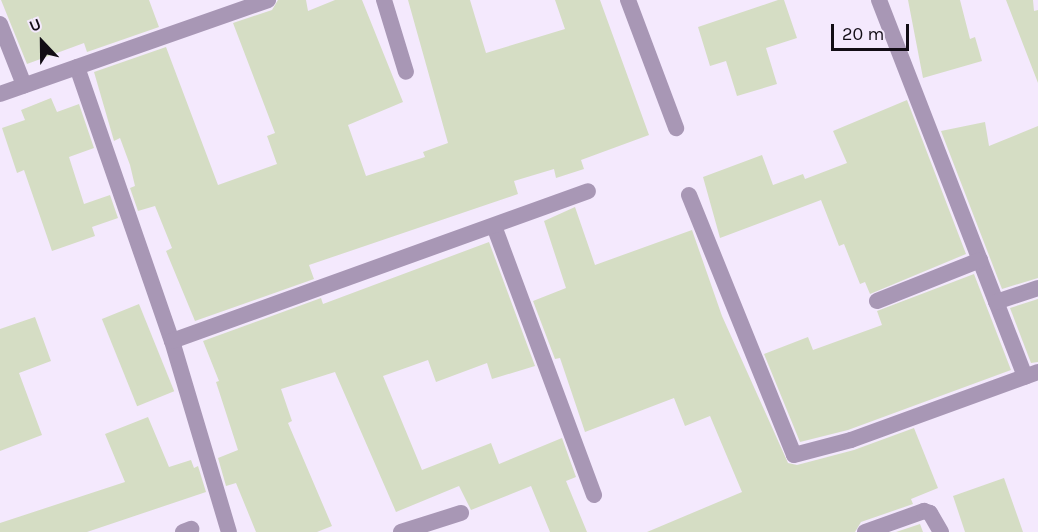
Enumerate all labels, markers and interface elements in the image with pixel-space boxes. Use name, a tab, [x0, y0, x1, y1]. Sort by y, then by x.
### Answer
north arrow	[12, 12, 72, 72]
scale bar	[834, 12, 912, 50]
text: U	[26, 14, 44, 36]
text: 20 m	[842, 23, 884, 45]

